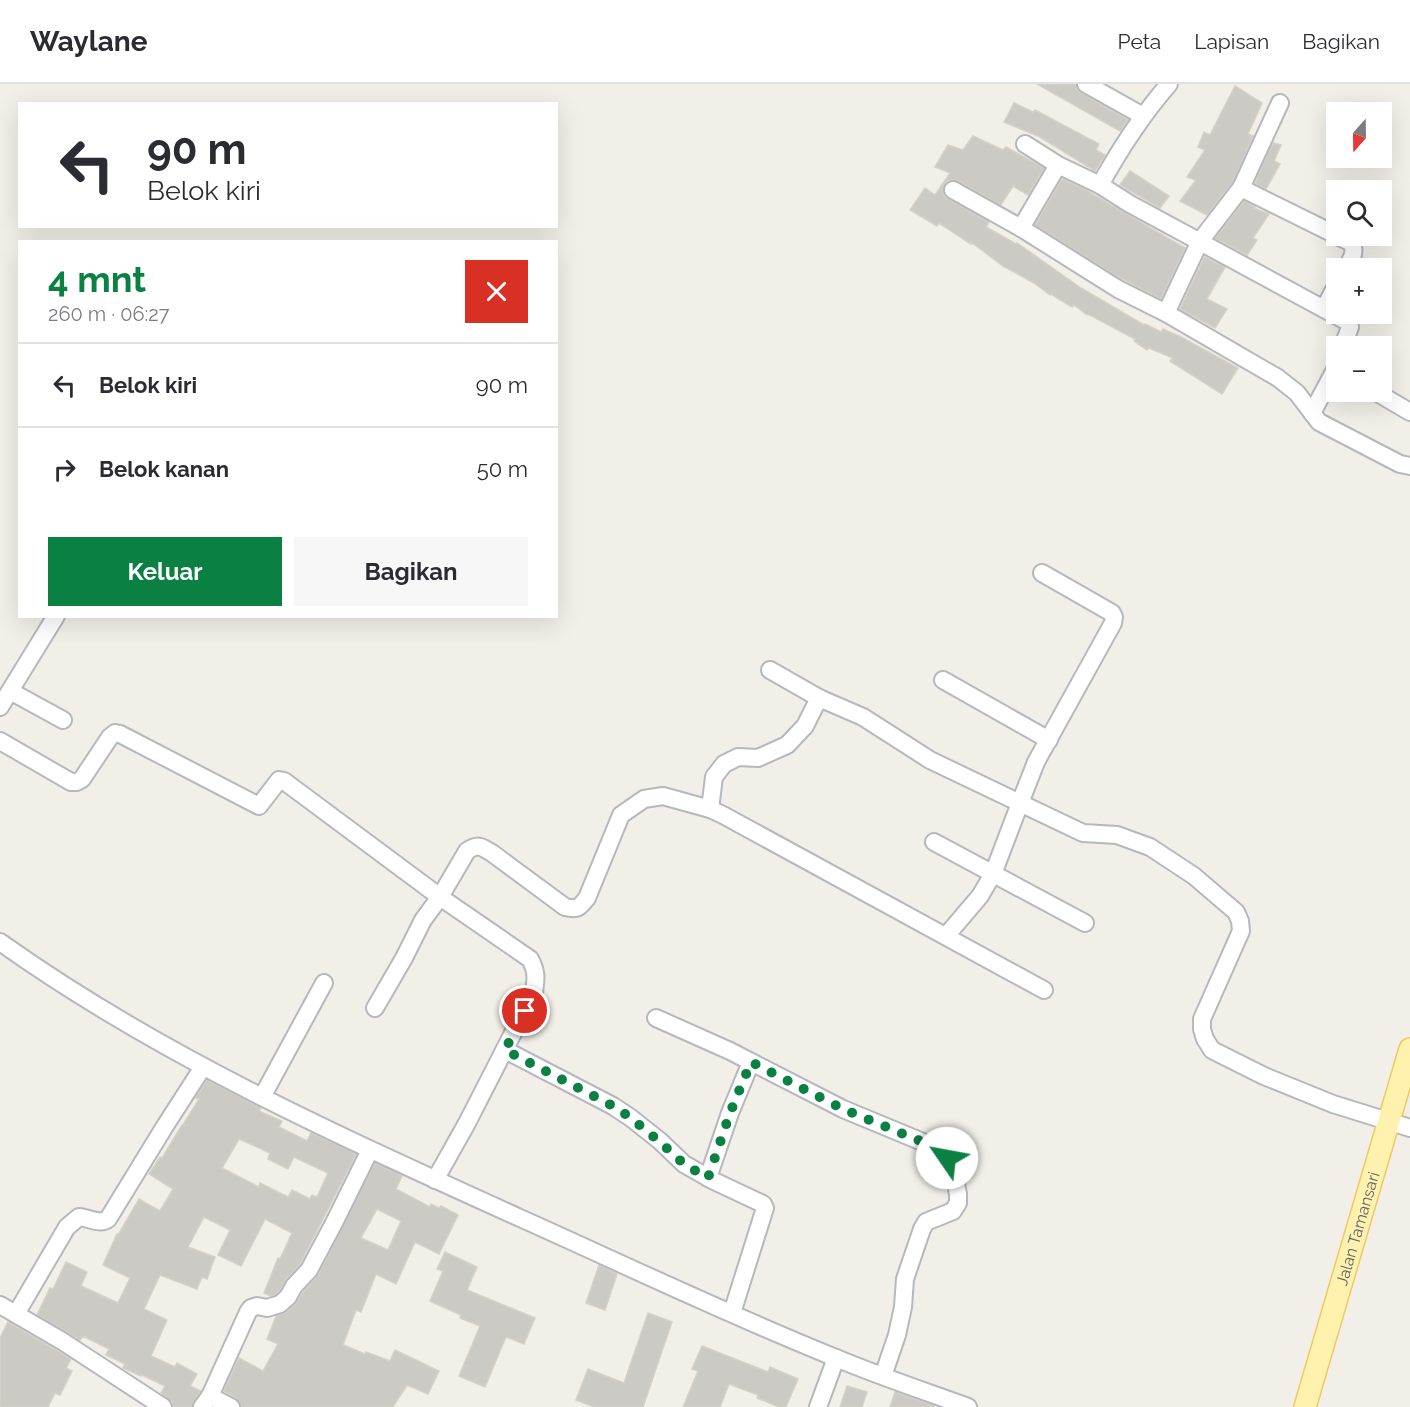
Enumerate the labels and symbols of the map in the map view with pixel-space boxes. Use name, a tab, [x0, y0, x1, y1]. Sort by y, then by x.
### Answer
north arrow	[1326, 102, 1392, 168]
pin	[499, 985, 550, 1036]
position arrow	[915, 1126, 979, 1190]
street label: Jalan Tamansari	[1332, 1169, 1383, 1288]

